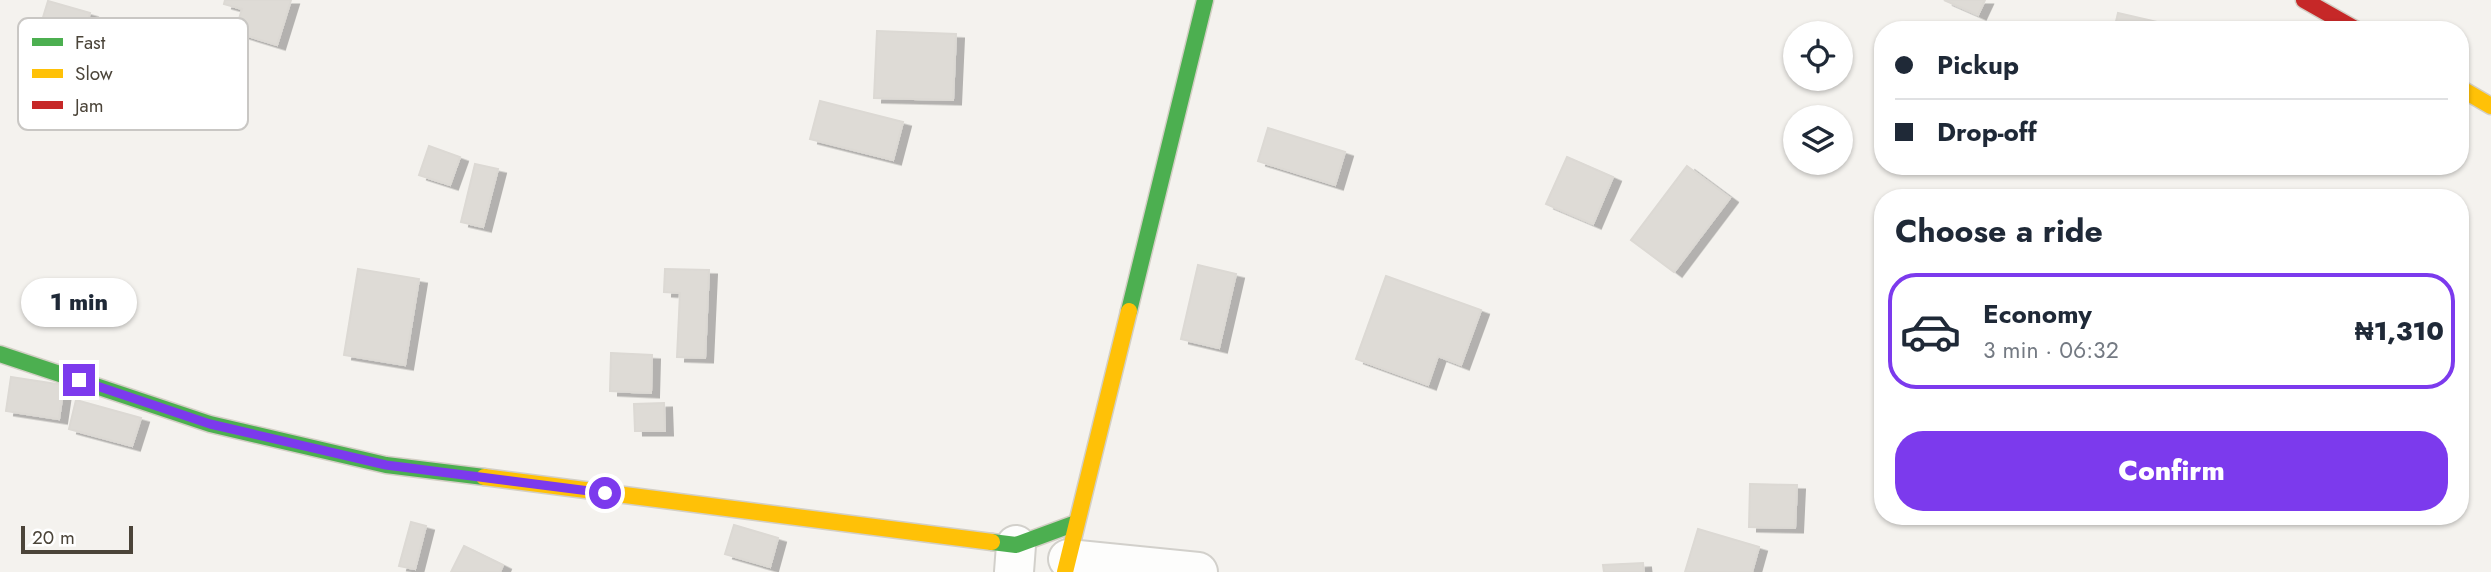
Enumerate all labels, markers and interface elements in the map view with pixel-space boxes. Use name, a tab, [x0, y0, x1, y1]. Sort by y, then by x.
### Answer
legend	[18, 18, 248, 130]
map controls	[1783, 21, 1853, 175]
button: locate	[1783, 21, 1853, 91]
text: Fast	[75, 29, 106, 56]
text: Pickup	[1937, 46, 2019, 84]
text: Slow	[75, 60, 113, 87]
text: Jam	[72, 92, 104, 119]
button: layers	[1783, 105, 1853, 175]
text: Drop-off	[1937, 113, 2037, 151]
text: Choose a ride	[1895, 208, 2103, 254]
callout: 1 min	[21, 278, 137, 328]
text: 1 min	[50, 285, 108, 319]
text: Economy	[1983, 295, 2092, 333]
icon: car	[1899, 300, 1962, 363]
text: ₦1,310	[2355, 312, 2444, 350]
text: 3 min · 06:32	[1983, 333, 2119, 367]
route end	[63, 364, 95, 396]
button: Confirm	[1895, 431, 2448, 511]
route start	[589, 477, 621, 509]
scale bar	[21, 523, 133, 555]
text: 20 m	[32, 524, 75, 551]

